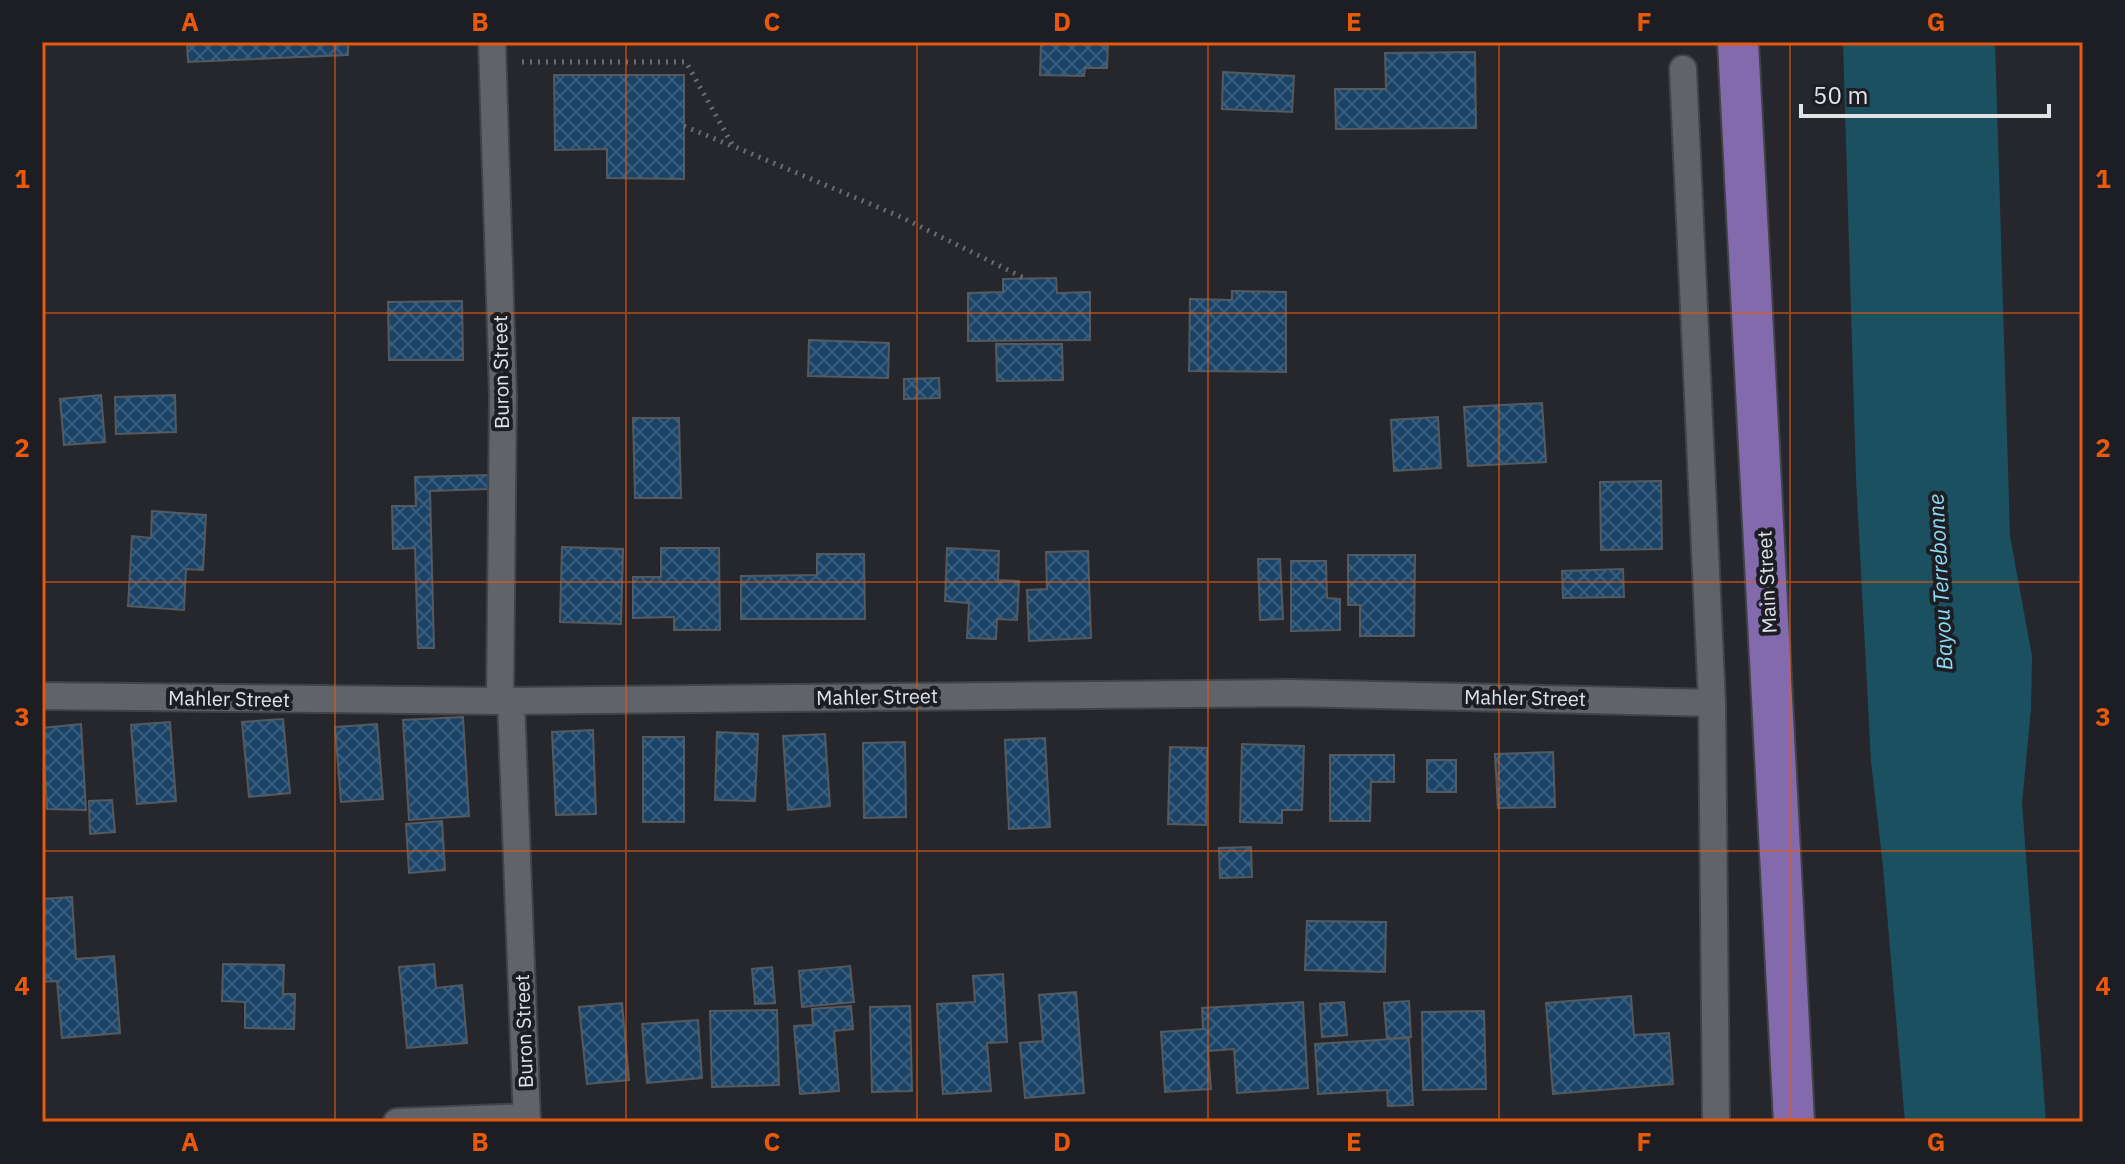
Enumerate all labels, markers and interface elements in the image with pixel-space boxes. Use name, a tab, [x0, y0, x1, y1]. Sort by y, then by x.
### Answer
text: A	[181, 4, 199, 38]
text: B	[471, 4, 489, 38]
text: C	[764, 4, 781, 38]
text: D	[1053, 4, 1071, 38]
text: E	[1346, 4, 1362, 38]
text: F	[1636, 4, 1652, 38]
text: G	[1927, 4, 1945, 38]
scale bar	[1801, 68, 2049, 118]
text: 50 m	[1813, 79, 1868, 111]
text: 1	[14, 161, 30, 195]
text: 1	[2095, 161, 2111, 195]
street label: Buron Street	[486, 315, 515, 429]
text: 2	[14, 430, 30, 464]
text: 2	[2095, 430, 2111, 464]
water label: Bayou Terrebonne	[1920, 493, 1959, 671]
street label: Main Street	[1750, 530, 1783, 634]
street label: Mahler Street	[816, 682, 938, 711]
street label: Mahler Street	[1464, 683, 1586, 712]
street label: Mahler Street	[168, 684, 290, 713]
text: 3	[14, 699, 30, 733]
text: 3	[2095, 699, 2111, 733]
text: 4	[14, 968, 30, 1002]
text: 4	[2095, 968, 2111, 1002]
street label: Buron Street	[508, 974, 539, 1088]
text: A	[181, 1124, 199, 1158]
text: B	[471, 1124, 489, 1158]
text: C	[764, 1124, 781, 1158]
text: D	[1053, 1124, 1071, 1158]
text: E	[1346, 1124, 1362, 1158]
text: F	[1636, 1124, 1652, 1158]
text: G	[1927, 1124, 1945, 1158]

